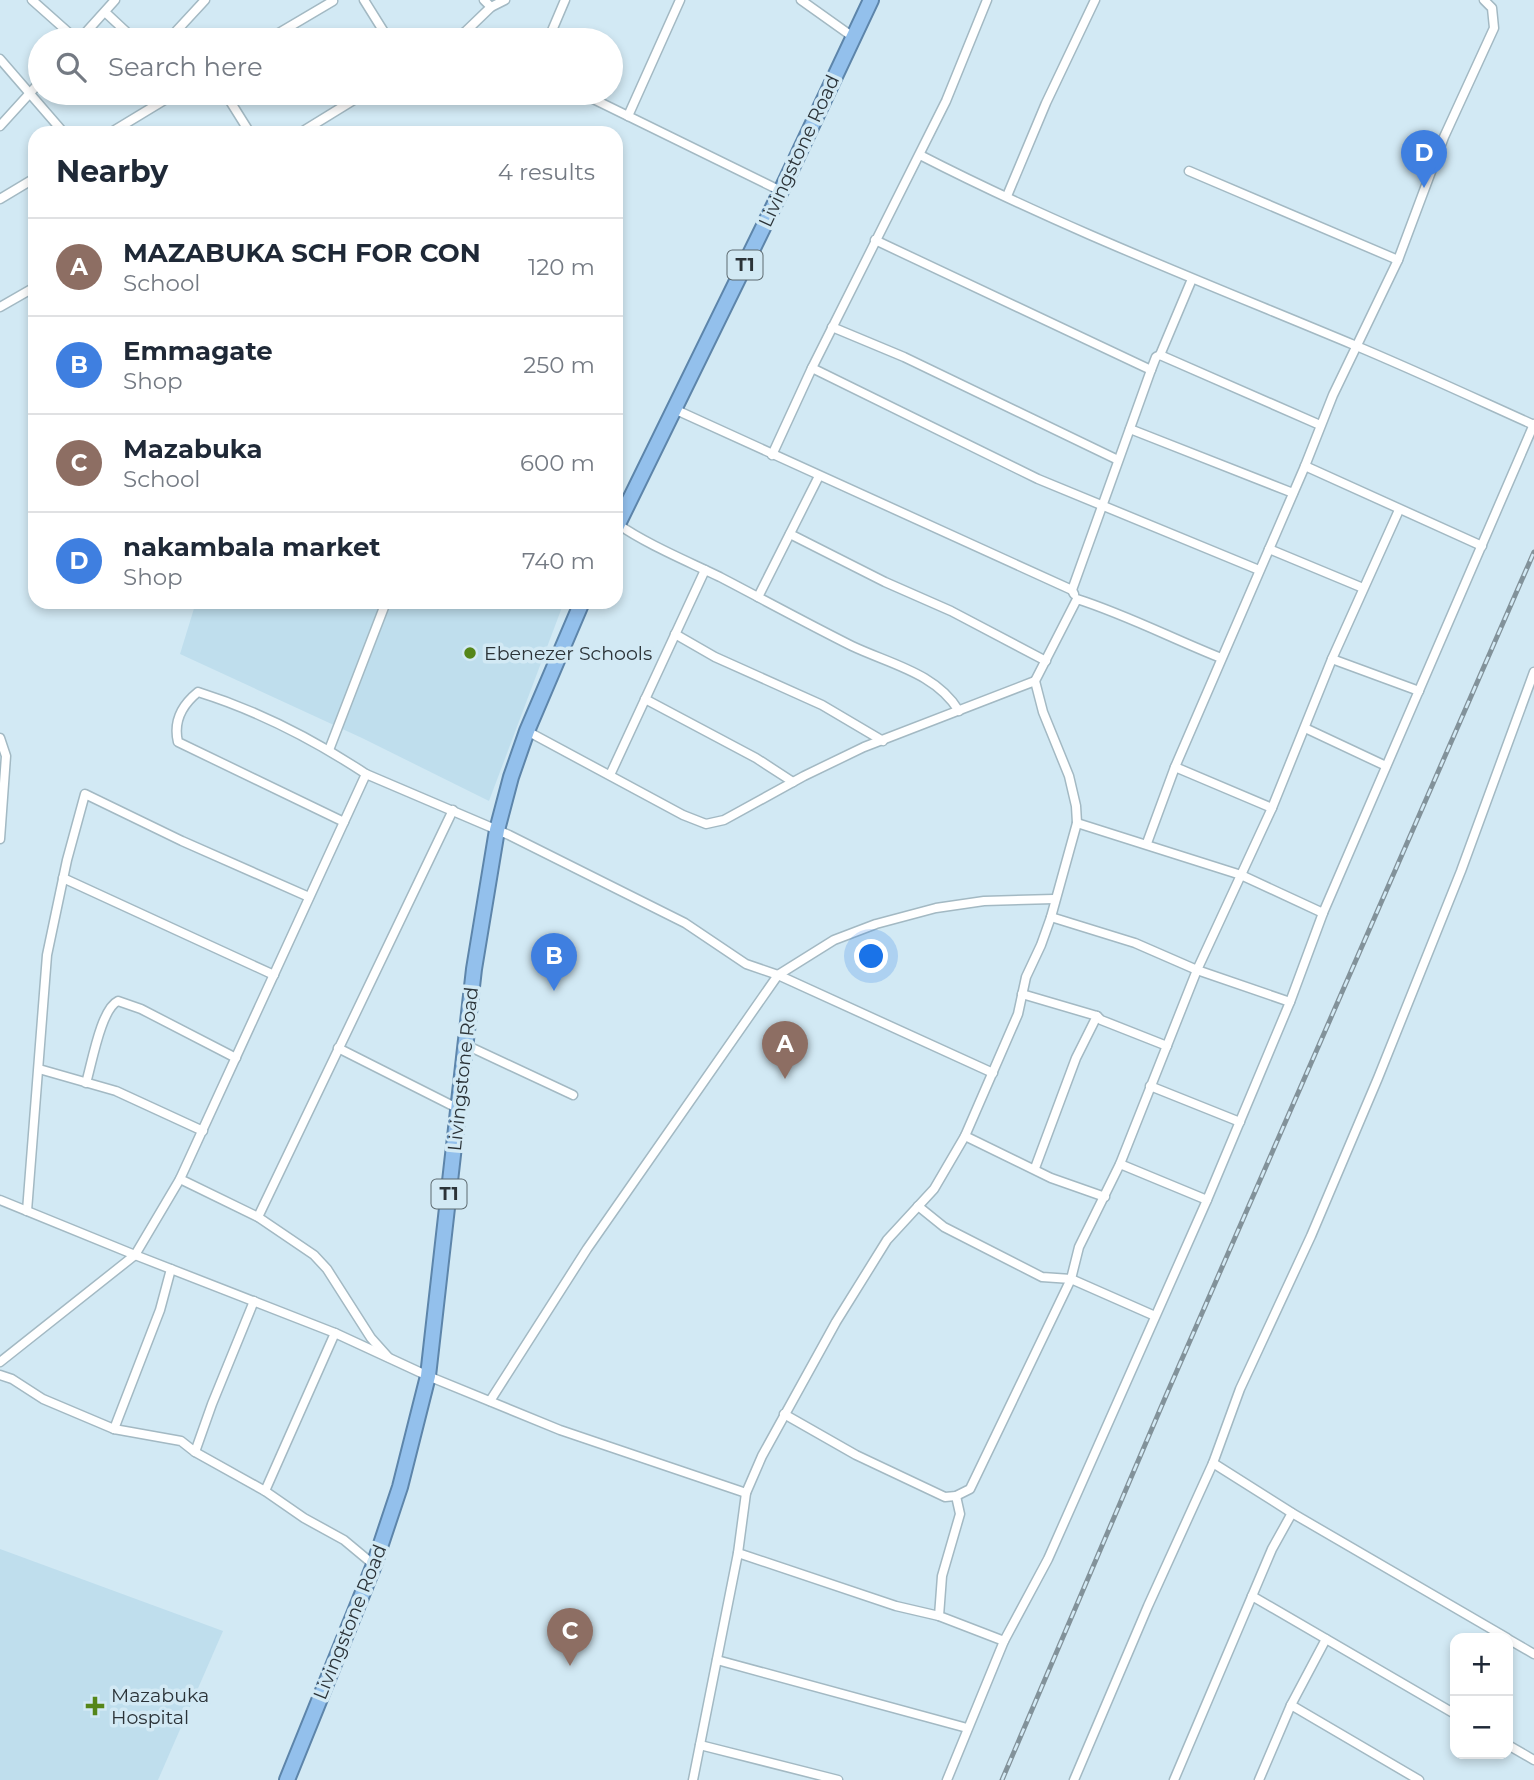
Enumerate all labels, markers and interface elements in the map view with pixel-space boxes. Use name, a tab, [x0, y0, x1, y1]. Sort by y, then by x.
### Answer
search box	[28, 28, 623, 105]
icon: search	[52, 48, 90, 86]
text: Search here	[108, 51, 263, 83]
street label: Livingstone Road	[754, 71, 844, 231]
pin: D	[1401, 130, 1447, 188]
text: Nearby	[56, 153, 168, 190]
text: 4 results	[498, 158, 595, 186]
text: MAZABUKA SCH FOR CON	[123, 237, 481, 269]
road number: T1	[728, 250, 762, 279]
text: A	[70, 253, 88, 281]
text: 120 m	[528, 253, 595, 281]
text: School	[123, 269, 201, 297]
text: Emmagate	[123, 335, 273, 367]
text: B	[70, 351, 88, 379]
text: 250 m	[523, 351, 595, 379]
text: Shop	[123, 367, 183, 395]
text: Mazabuka	[123, 433, 263, 465]
text: C	[71, 449, 87, 477]
text: 600 m	[520, 449, 595, 477]
text: School	[123, 465, 201, 493]
text: nakambala market	[123, 531, 381, 563]
text: D	[70, 547, 89, 575]
text: 740 m	[522, 547, 595, 575]
text: Shop	[123, 563, 183, 591]
place label: Ebenezer Schools	[484, 642, 652, 665]
marker: Ebenezer Schools	[462, 645, 478, 661]
pin: B	[531, 933, 577, 991]
your location	[854, 939, 888, 973]
street label: Livingstone Road	[443, 986, 483, 1152]
pin: A	[762, 1021, 808, 1079]
road number: T1	[432, 1180, 466, 1209]
street label: Livingstone Road	[308, 1541, 392, 1703]
pin: C	[547, 1608, 593, 1666]
map controls	[1450, 1633, 1513, 1759]
button: +	[1450, 1633, 1513, 1696]
place label: Mazabuka Hospital	[111, 1684, 209, 1729]
marker: Mazabuka Hospital	[85, 1696, 105, 1716]
button: −	[1450, 1696, 1513, 1759]

